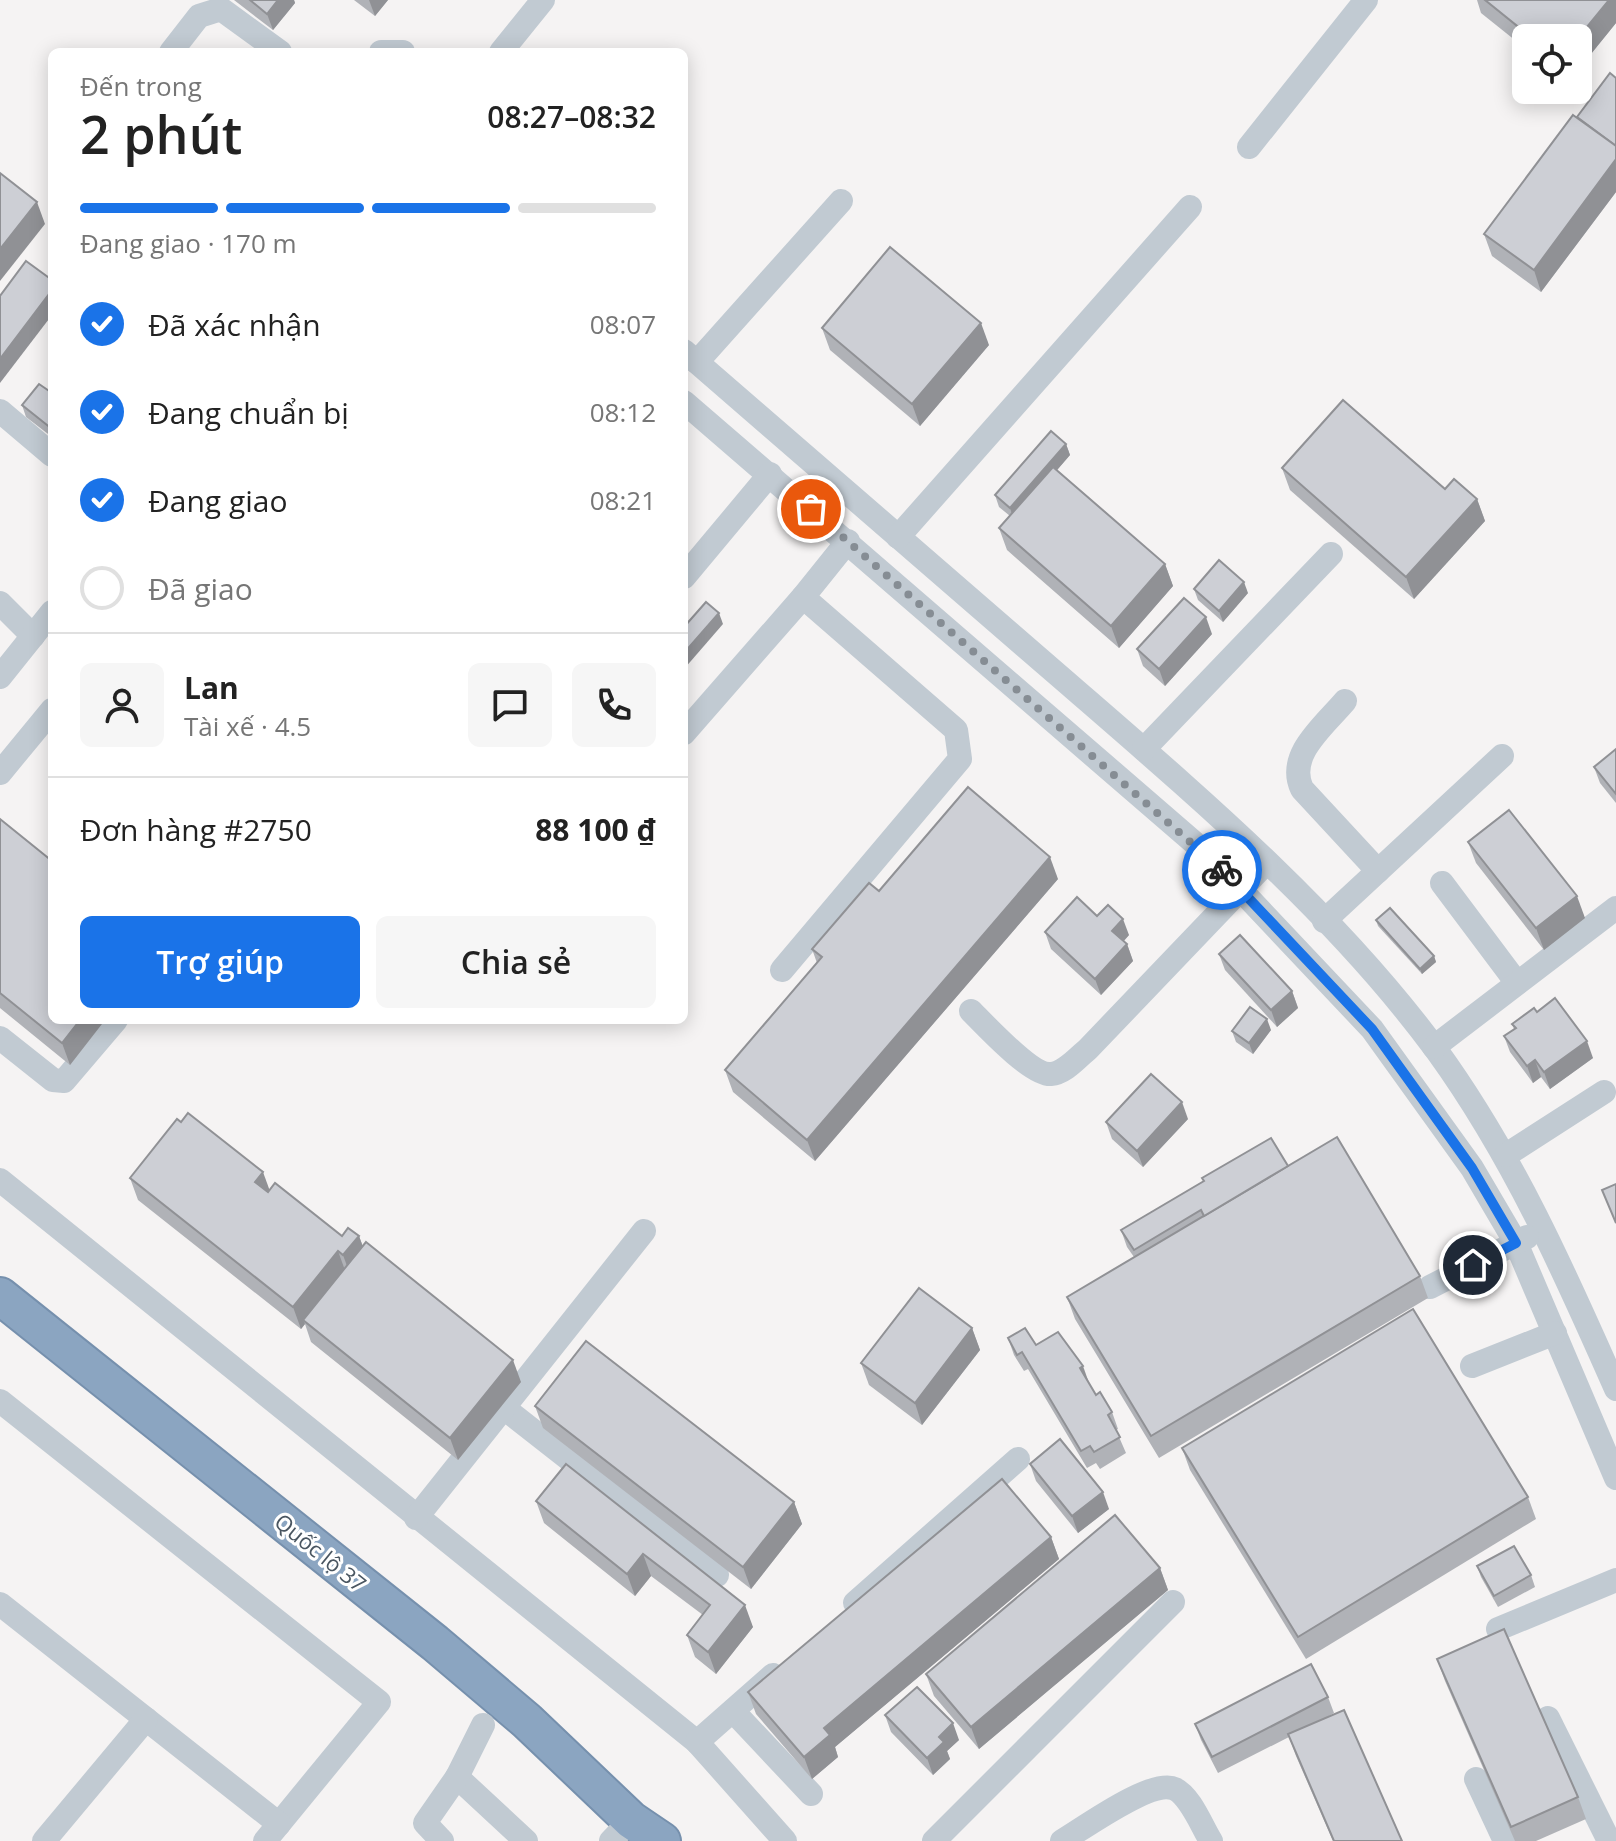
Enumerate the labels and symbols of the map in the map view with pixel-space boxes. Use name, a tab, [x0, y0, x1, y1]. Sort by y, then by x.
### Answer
pin	[777, 475, 845, 543]
courier	[1182, 830, 1262, 910]
pin	[1439, 1231, 1507, 1299]
street label: Quốc lộ 37	[269, 1506, 373, 1598]

